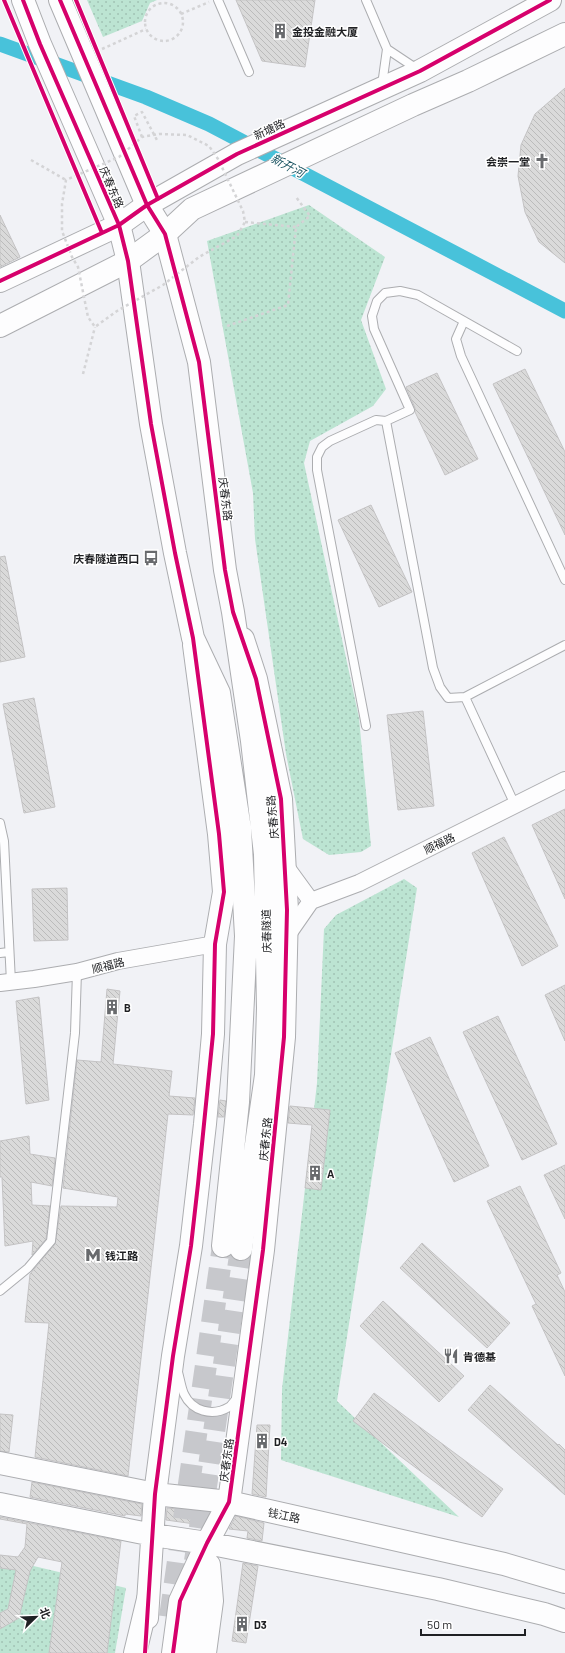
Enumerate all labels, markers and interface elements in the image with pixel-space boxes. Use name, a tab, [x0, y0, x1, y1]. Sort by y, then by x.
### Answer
building icon: 金投金融大厦	[271, 22, 289, 40]
place label: 金投金融大厦	[292, 25, 358, 38]
street label: 新塘路	[251, 116, 287, 142]
water label: 新开河	[269, 150, 309, 181]
church icon: 会崇一堂	[533, 152, 551, 170]
place label: 会崇一堂	[486, 155, 530, 168]
street label: 庆春东路	[97, 164, 127, 210]
street label: 庆春东路	[217, 476, 235, 522]
bus stop icon: 庆春隧道西口	[142, 549, 160, 567]
place label: 庆春隧道西口	[73, 552, 139, 565]
street label: 庆春东路	[264, 795, 280, 839]
street label: 顺福路	[421, 830, 457, 856]
street label: 庆春隧道	[259, 909, 273, 953]
street label: 顺福路	[90, 955, 126, 975]
building icon: B	[103, 998, 121, 1016]
place label: B	[124, 1001, 131, 1014]
street label: 庆春东路	[256, 1116, 274, 1162]
building icon: A	[306, 1164, 324, 1182]
place label: A	[327, 1167, 335, 1180]
metro station icon: 钱江路	[84, 1246, 102, 1264]
place label: 钱江路	[105, 1249, 139, 1262]
restaurant icon: 肯德基	[442, 1347, 460, 1365]
place label: 肯德基	[463, 1350, 496, 1363]
building icon: D4	[253, 1432, 271, 1450]
place label: D4	[274, 1435, 288, 1448]
street label: 庆春东路	[217, 1437, 235, 1483]
street label: 钱江路	[267, 1505, 301, 1525]
north arrow	[16, 1597, 56, 1637]
text: 北	[38, 1605, 54, 1620]
scale bar	[421, 1611, 525, 1637]
building icon: D3	[233, 1615, 251, 1633]
text: 50 m	[427, 1617, 452, 1631]
place label: D3	[254, 1618, 267, 1631]

